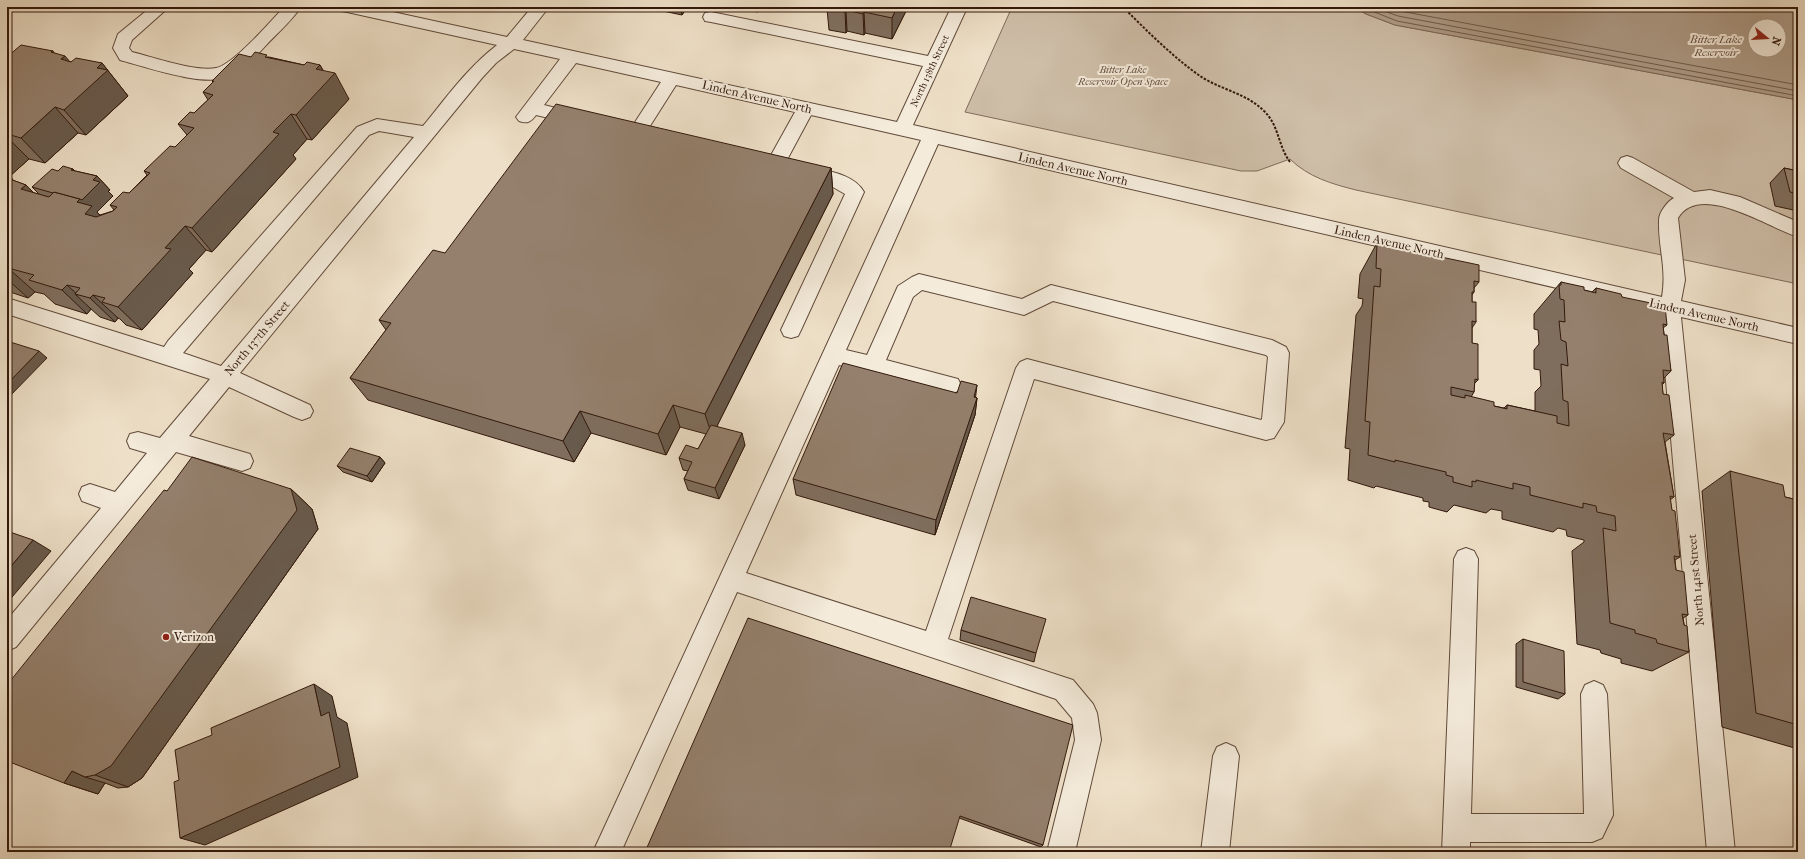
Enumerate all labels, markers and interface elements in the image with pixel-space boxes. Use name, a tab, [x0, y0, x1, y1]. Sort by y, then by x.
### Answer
north arrow	[1747, 18, 1787, 58]
street label: North 138th Street	[908, 33, 952, 109]
water label: Bitter Lake Reservoir	[1689, 33, 1742, 59]
text: N	[1768, 35, 1784, 48]
park label: Bitter Lake Reservoir Open Space	[1077, 64, 1169, 88]
street label: Linden Avenue North	[701, 78, 813, 116]
street label: Linden Avenue North	[1017, 150, 1129, 188]
street label: Linden Avenue North	[1333, 223, 1445, 261]
street label: Linden Avenue North	[1648, 296, 1760, 334]
street label: North 137th Street	[221, 297, 293, 378]
street label: North 141st Street	[1685, 533, 1707, 627]
place label: Verizon	[173, 630, 214, 644]
marker: Verizon	[161, 632, 171, 642]

